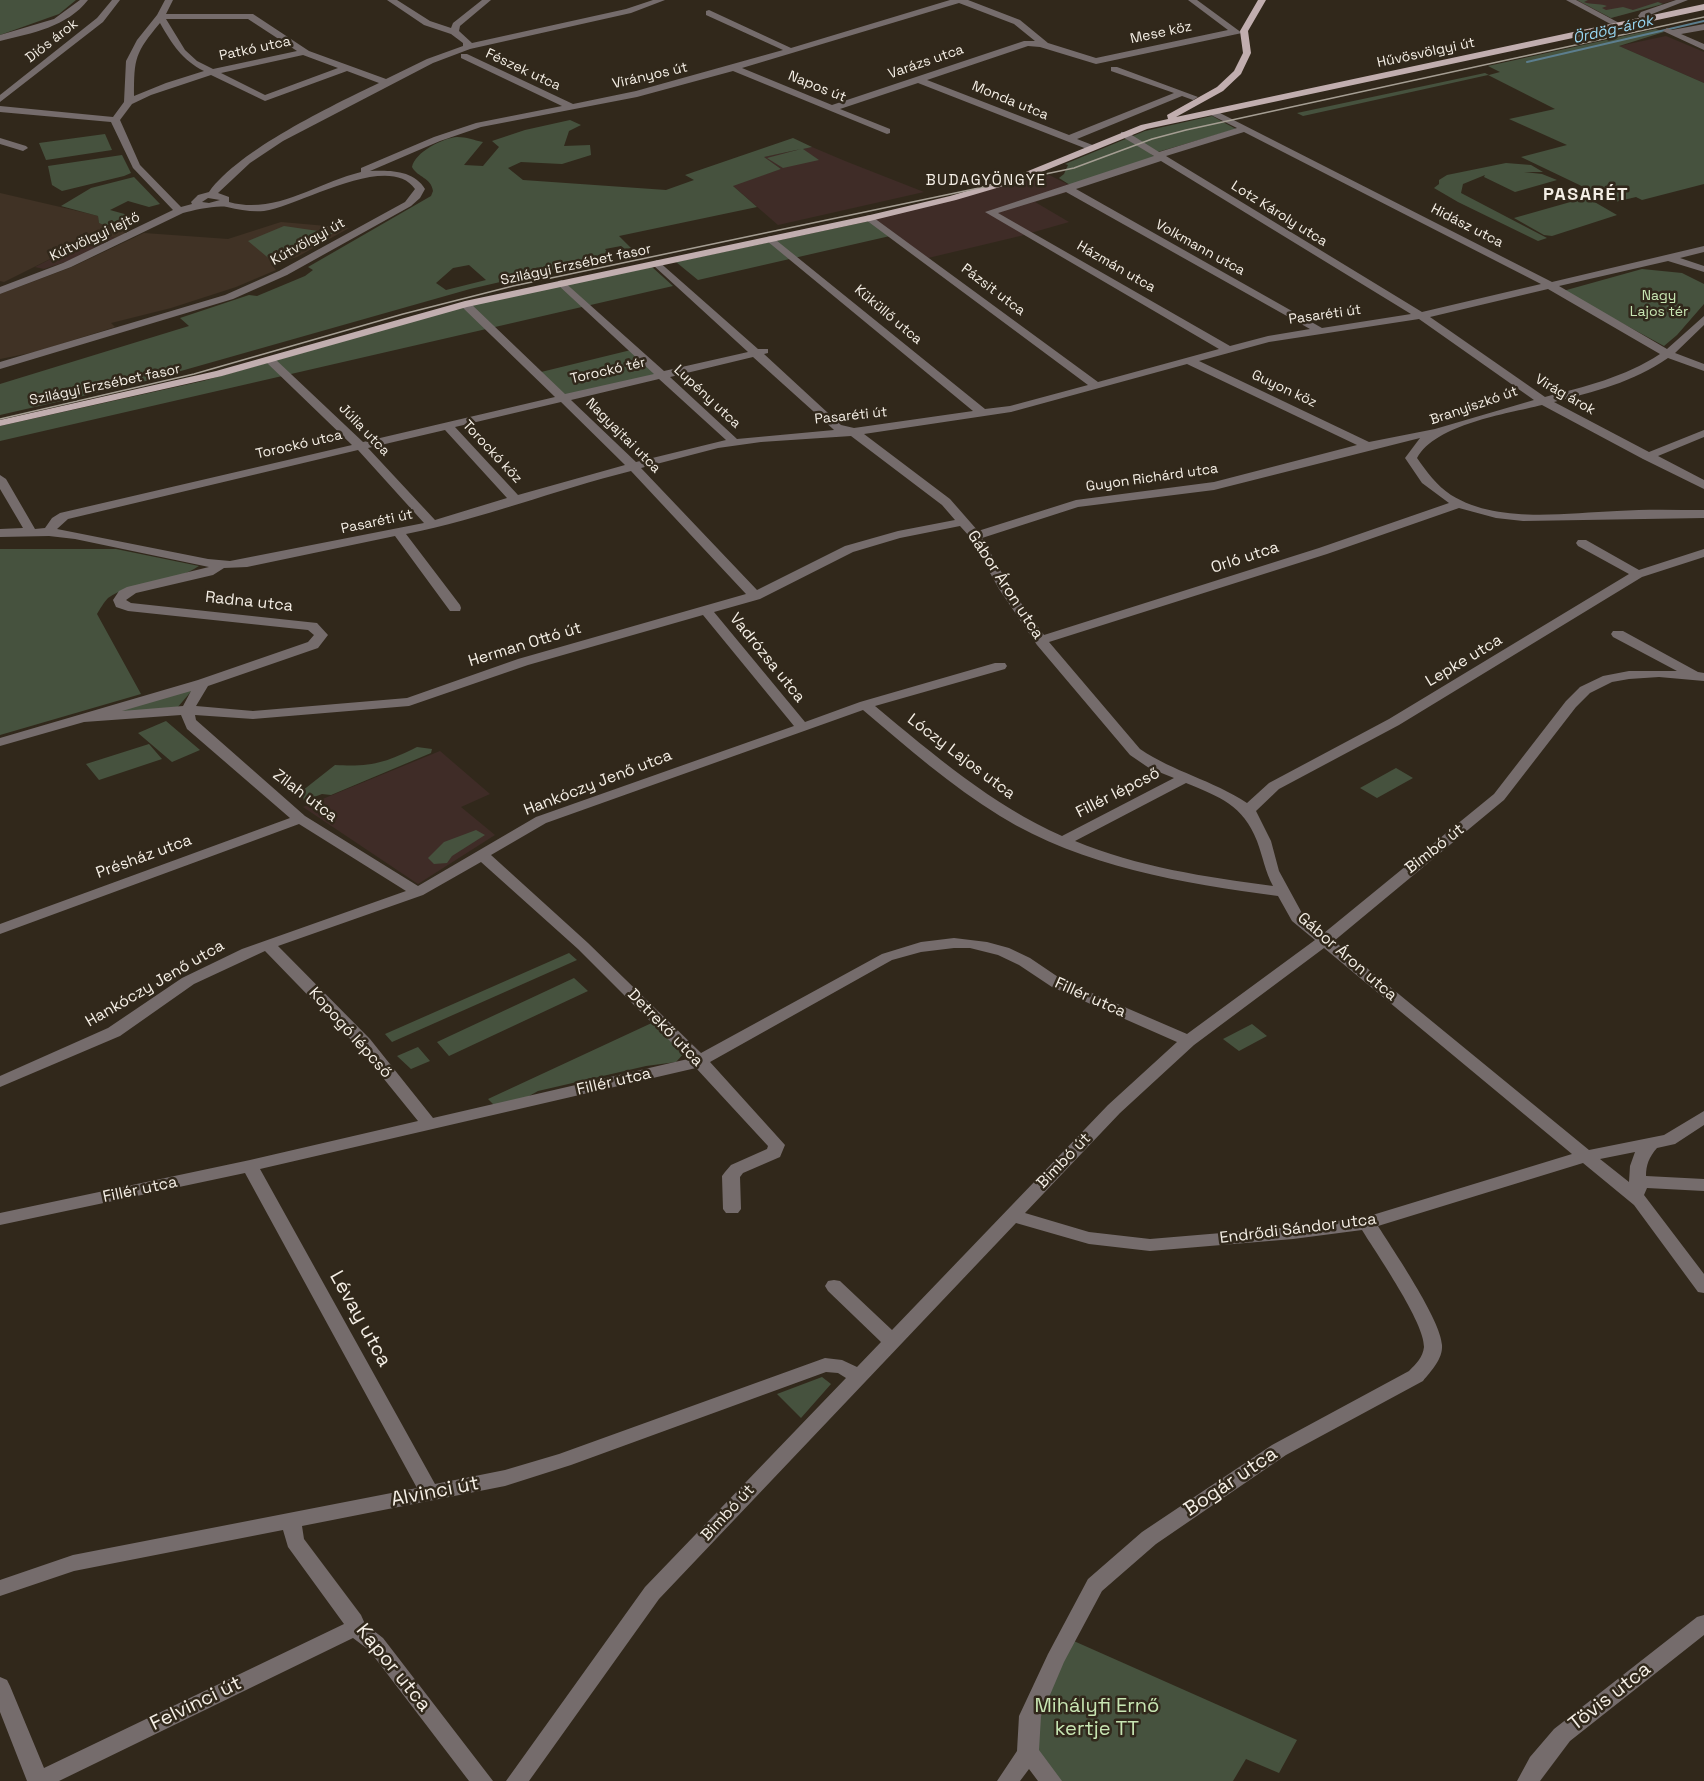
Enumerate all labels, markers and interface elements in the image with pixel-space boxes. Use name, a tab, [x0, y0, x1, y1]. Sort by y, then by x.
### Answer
water label: Ördög-árok	[1571, 12, 1655, 48]
street label: Diós árok	[23, 15, 81, 67]
street label: Mese köz	[1129, 18, 1193, 48]
street label: Patkó utca	[218, 33, 292, 65]
street label: Hűvösvölgyi út	[1375, 34, 1477, 72]
street label: Varázs utca	[886, 41, 966, 83]
street label: Fészek utca	[483, 45, 563, 95]
street label: Virányos út	[611, 59, 689, 93]
street label: Napos út	[786, 68, 848, 106]
street label: Monda utca	[969, 78, 1051, 124]
district label: BUDAGYÖNGYE	[926, 172, 1046, 190]
street label: Lotz Károly utca	[1228, 178, 1330, 250]
district label: PASARÉT	[1543, 184, 1629, 206]
street label: Hidász utca	[1428, 201, 1506, 251]
street label: Kútvölgyi lejtő	[47, 209, 143, 265]
street label: Kútvölgyi út	[268, 215, 348, 269]
street label: Volkmann utca	[1152, 216, 1248, 280]
street label: Házmán utca	[1074, 238, 1158, 296]
street label: Szilágyi Erzsébet fasor	[499, 241, 653, 289]
street label: Pázsit utca	[958, 261, 1028, 319]
street label: Küküllő utca	[851, 282, 925, 348]
park label: Nagy Lajos tér	[1630, 288, 1688, 320]
street label: Pasaréti út	[1288, 302, 1362, 328]
street label: Torockó tér	[569, 354, 647, 388]
street label: Szilágyi Erzsébet fasor	[28, 361, 182, 409]
street label: Lupény utca	[670, 362, 744, 432]
street label: Guyon köz	[1249, 367, 1319, 411]
street label: Virág árok	[1532, 371, 1598, 419]
street label: Branyiszkó út	[1428, 383, 1520, 429]
street label: Nagyajtai utca	[582, 395, 664, 477]
street label: Júlia utca	[335, 400, 393, 460]
street label: Pasaréti út	[814, 404, 888, 428]
street label: Torockó köz	[459, 417, 525, 487]
street label: Torockó utca	[254, 427, 344, 463]
street label: Guyon Richárd utca	[1085, 460, 1219, 496]
street label: Pasaréti út	[339, 506, 415, 538]
street label: Gábor Áron utca	[963, 527, 1047, 643]
street label: Orló utca	[1209, 538, 1281, 578]
street label: Radna utca	[204, 588, 294, 616]
street label: Vadrózsa utca	[725, 609, 809, 707]
street label: Herman Ottó út	[466, 619, 584, 671]
street label: Lepke utca	[1422, 631, 1506, 691]
street label: Lóczy Lajos utca	[903, 710, 1019, 804]
street label: Hankóczy Jenő utca	[521, 746, 675, 820]
street label: Fillér lépcső	[1073, 764, 1163, 822]
street label: Zilah utca	[269, 766, 341, 826]
street label: Bimbó út	[1402, 820, 1468, 878]
street label: Présház utca	[94, 831, 194, 883]
street label: Gábor Áron utca	[1293, 909, 1401, 1005]
street label: Hankóczy Jenő utca	[82, 936, 228, 1032]
street label: Fillér utca	[1052, 974, 1128, 1022]
street label: Kopogó lépcső	[304, 984, 396, 1082]
street label: Detrekő utca	[623, 985, 707, 1071]
street label: Fillér utca	[575, 1064, 653, 1100]
street label: Bimbó út	[1033, 1129, 1095, 1193]
street label: Fillér utca	[101, 1173, 179, 1207]
street label: Endrődi Sándor utca	[1218, 1210, 1378, 1248]
street label: Lévay utca	[324, 1267, 396, 1371]
street label: Bogár utca	[1180, 1442, 1282, 1522]
street label: Alvinci út	[389, 1472, 481, 1512]
street label: Bimbó út	[697, 1481, 759, 1545]
street label: Kapor utca	[350, 1619, 436, 1717]
street label: Tövis utca	[1564, 1657, 1656, 1737]
street label: Felvinci út	[146, 1672, 246, 1736]
park label: Mihályfi Ernő kertje TT	[1035, 1695, 1159, 1742]

